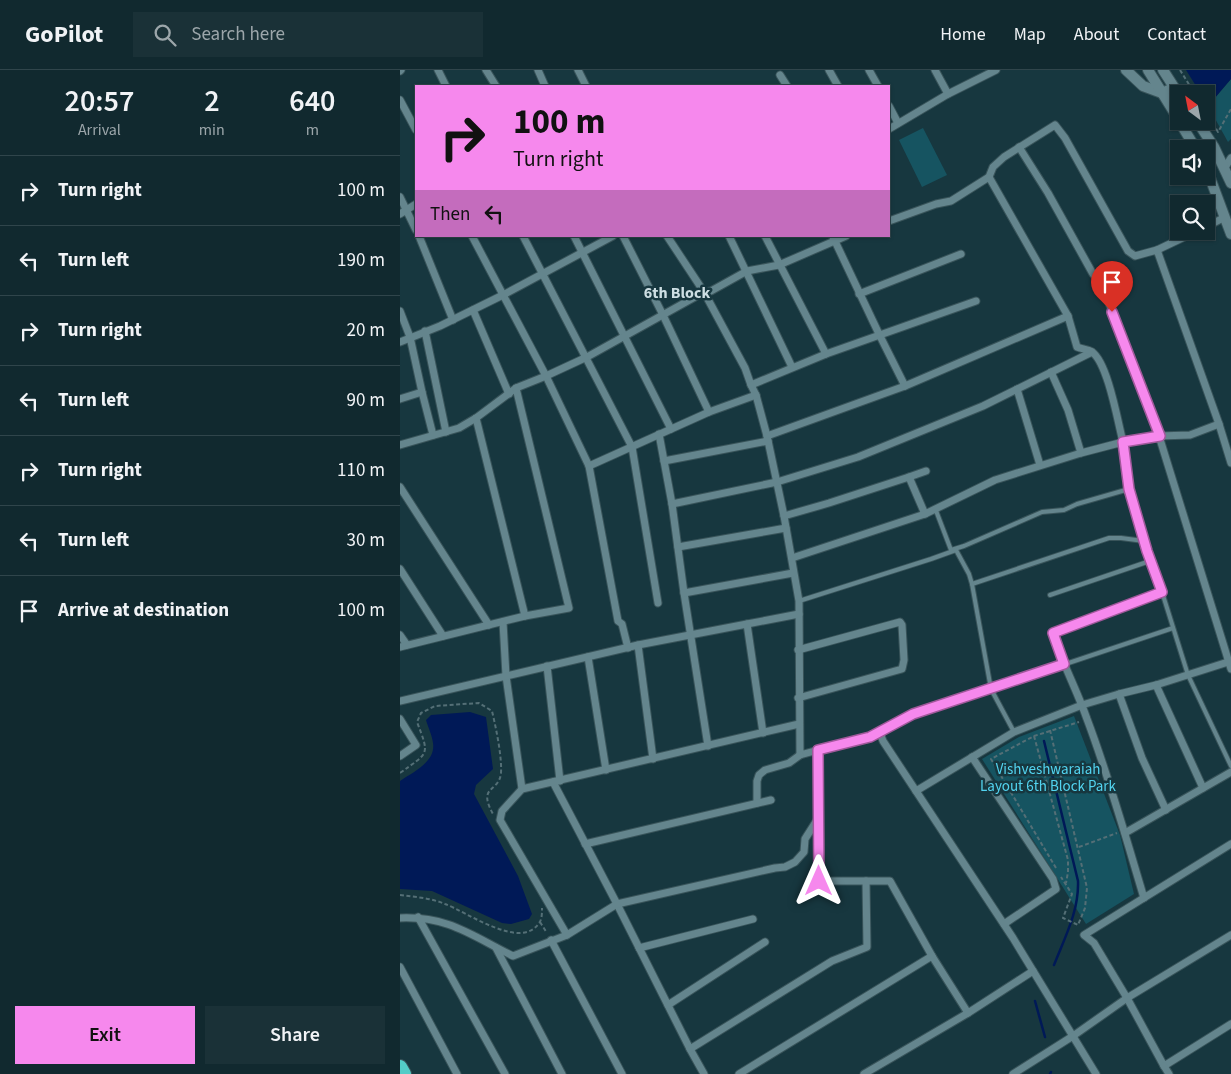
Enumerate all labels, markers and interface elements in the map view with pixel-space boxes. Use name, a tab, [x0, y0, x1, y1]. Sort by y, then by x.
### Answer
search box	[133, 12, 483, 57]
text: GoPilot	[25, 17, 103, 52]
icon: search	[151, 21, 179, 49]
text: Search here	[191, 21, 285, 48]
text: Home	[940, 22, 986, 47]
text: Map	[1014, 22, 1046, 47]
text: About	[1074, 22, 1119, 47]
text: Contact	[1147, 22, 1206, 47]
text: 20:57	[65, 80, 134, 123]
text: 2	[204, 80, 220, 123]
text: 640	[289, 80, 335, 123]
north arrow	[1170, 85, 1215, 130]
map controls	[1170, 85, 1215, 240]
text: 100 m	[513, 97, 605, 147]
icon: right	[430, 105, 495, 170]
text: Arrival	[78, 119, 121, 141]
text: min	[199, 119, 225, 141]
text: m	[306, 119, 319, 141]
button: sound	[1170, 140, 1215, 185]
text: Turn right	[513, 143, 603, 175]
icon: right	[15, 177, 43, 205]
text: Turn right	[58, 177, 142, 204]
text: 100 m	[337, 177, 385, 204]
button: search	[1170, 195, 1215, 240]
icon: left	[480, 200, 508, 228]
text: Then	[430, 201, 470, 228]
icon: left	[15, 247, 43, 275]
text: Turn left	[58, 247, 129, 274]
text: 190 m	[337, 247, 385, 274]
pin	[1091, 261, 1133, 312]
icon: arrive	[1098, 268, 1126, 296]
district label: 6th Block	[644, 282, 710, 304]
icon: right	[15, 317, 43, 345]
text: Turn right	[58, 317, 142, 344]
text: 20 m	[347, 317, 385, 344]
icon: left	[15, 387, 43, 415]
text: Turn left	[58, 387, 129, 414]
text: 90 m	[347, 387, 385, 414]
icon: right	[15, 457, 43, 485]
text: Turn right	[58, 457, 142, 484]
text: 110 m	[337, 457, 385, 484]
icon: left	[15, 527, 43, 555]
text: Turn left	[58, 527, 129, 554]
text: 30 m	[347, 527, 385, 554]
icon: arrive	[15, 597, 43, 625]
text: Arrive at destination	[58, 597, 229, 624]
text: 100 m	[337, 597, 385, 624]
park label: Vishveshwaraiah Layout 6th Block Park	[980, 759, 1117, 797]
position arrow	[792, 854, 844, 906]
button: Exit	[15, 1006, 195, 1064]
button: Share	[205, 1006, 385, 1064]

